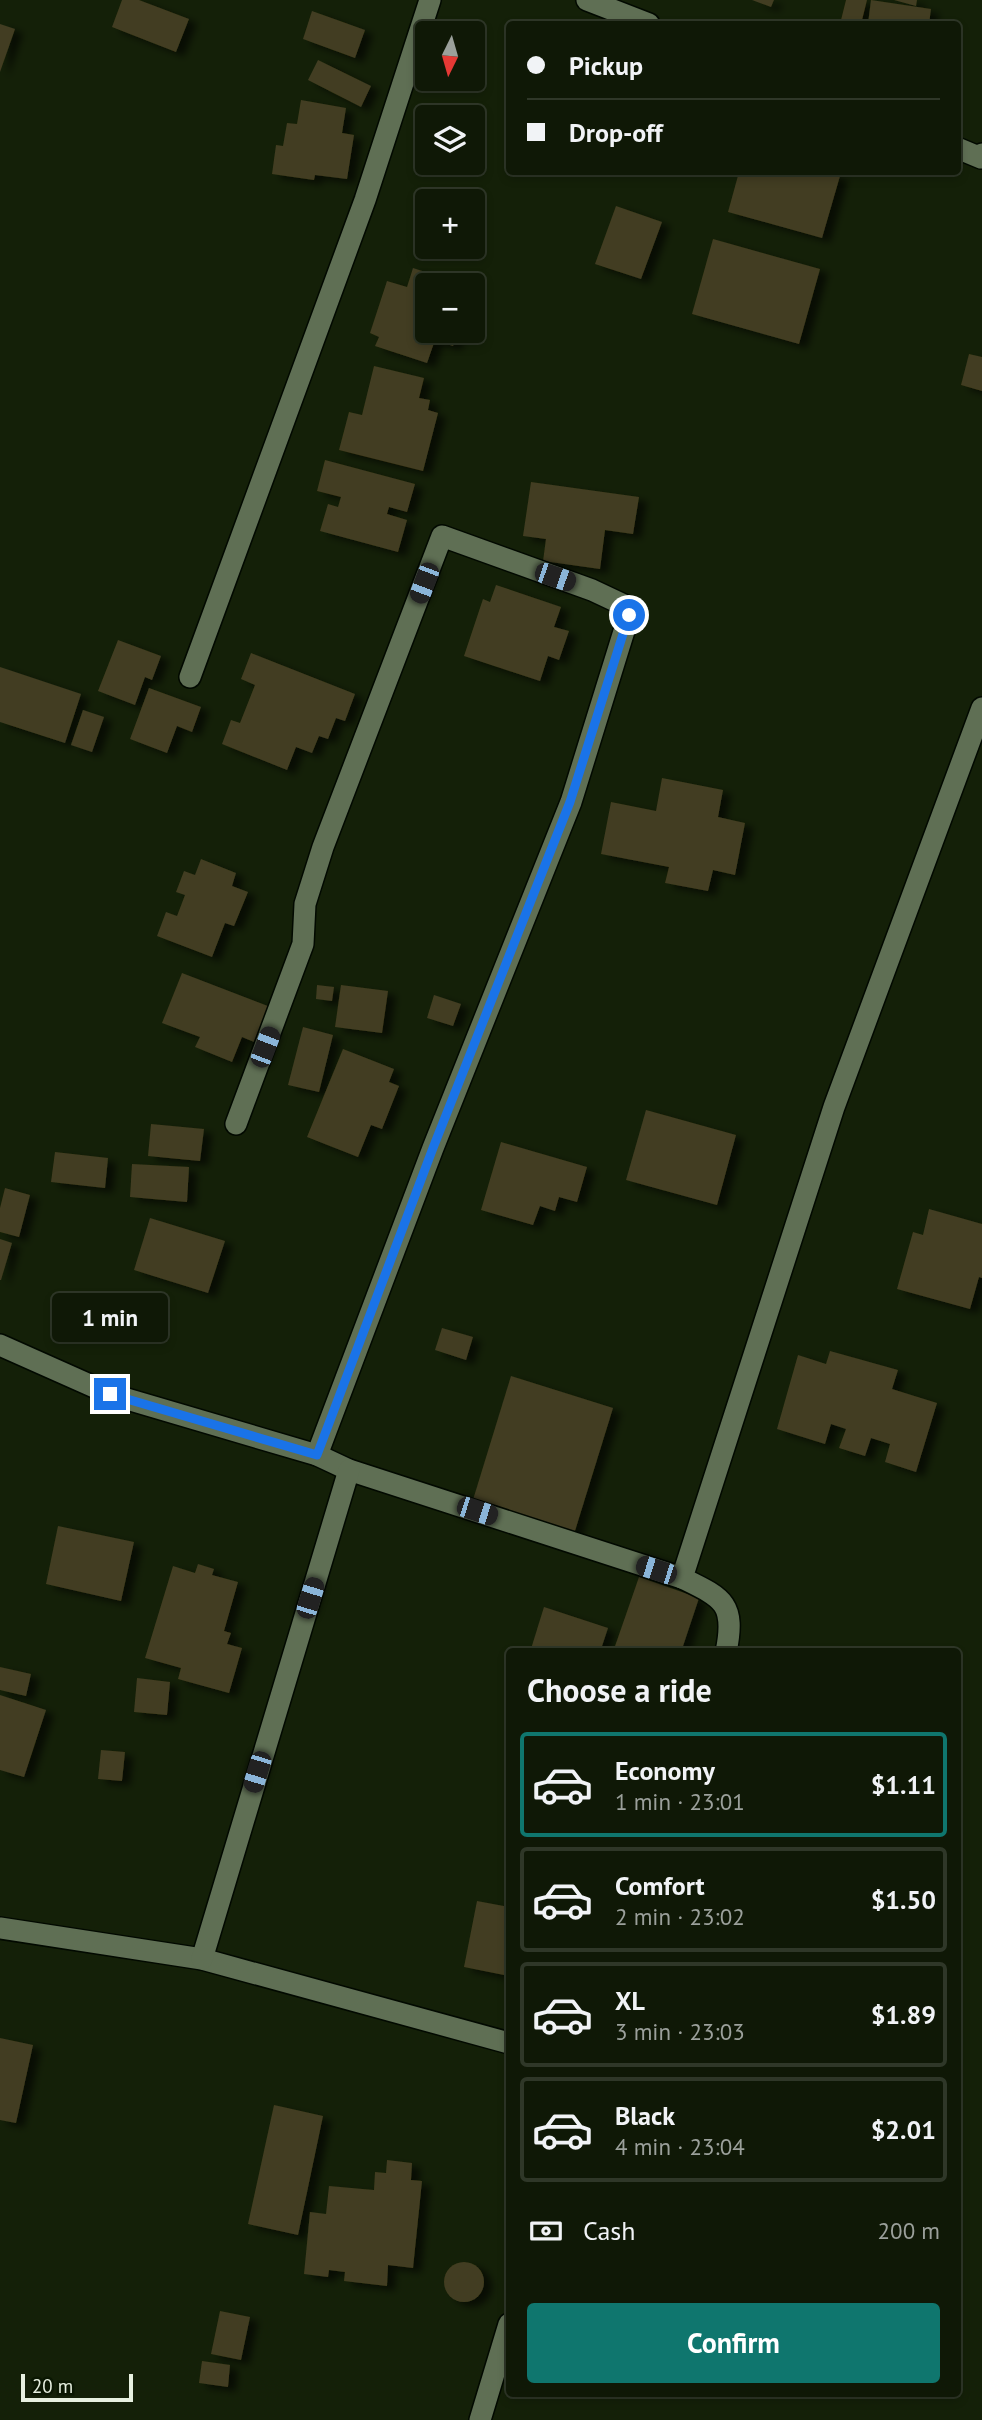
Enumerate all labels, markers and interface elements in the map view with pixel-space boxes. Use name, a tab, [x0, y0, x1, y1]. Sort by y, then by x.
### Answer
north arrow	[415, 21, 485, 91]
map controls	[415, 21, 485, 343]
text: Pickup	[569, 49, 643, 82]
button: layers	[415, 105, 485, 175]
text: Drop-off	[569, 116, 663, 149]
button: +	[415, 189, 485, 259]
button: −	[415, 273, 485, 343]
car	[407, 560, 442, 606]
car	[532, 560, 579, 594]
route start	[613, 599, 645, 631]
car	[248, 1024, 283, 1070]
callout: 1 min	[52, 1292, 168, 1342]
text: 1 min	[82, 1303, 138, 1332]
route end	[94, 1378, 126, 1410]
car	[454, 1495, 501, 1527]
car	[633, 1554, 680, 1586]
car	[294, 1575, 327, 1621]
text: Choose a ride	[527, 1669, 712, 1711]
car	[241, 1749, 274, 1795]
icon: car	[531, 1753, 594, 1816]
text: Economy	[615, 1754, 715, 1787]
text: $1.11	[871, 1768, 936, 1801]
text: 1 min · 23:01	[615, 1787, 745, 1816]
icon: car	[531, 1868, 594, 1931]
text: Comfort	[615, 1869, 705, 1902]
text: $1.50	[871, 1883, 936, 1916]
text: 2 min · 23:02	[615, 1902, 745, 1931]
icon: car	[531, 1983, 594, 2046]
text: XL	[615, 1984, 645, 2017]
text: $1.89	[871, 1998, 936, 2031]
text: 3 min · 23:03	[615, 2017, 745, 2046]
icon: car	[531, 2098, 594, 2161]
text: Black	[615, 2099, 675, 2132]
text: $2.01	[871, 2113, 936, 2146]
text: 4 min · 23:04	[615, 2132, 745, 2161]
icon: cash	[527, 2212, 565, 2250]
text: Cash	[583, 2214, 635, 2247]
text: 200 m	[878, 2216, 940, 2245]
button: Confirm	[527, 2303, 940, 2383]
scale bar	[21, 2371, 133, 2403]
text: 20 m	[32, 2374, 73, 2398]

